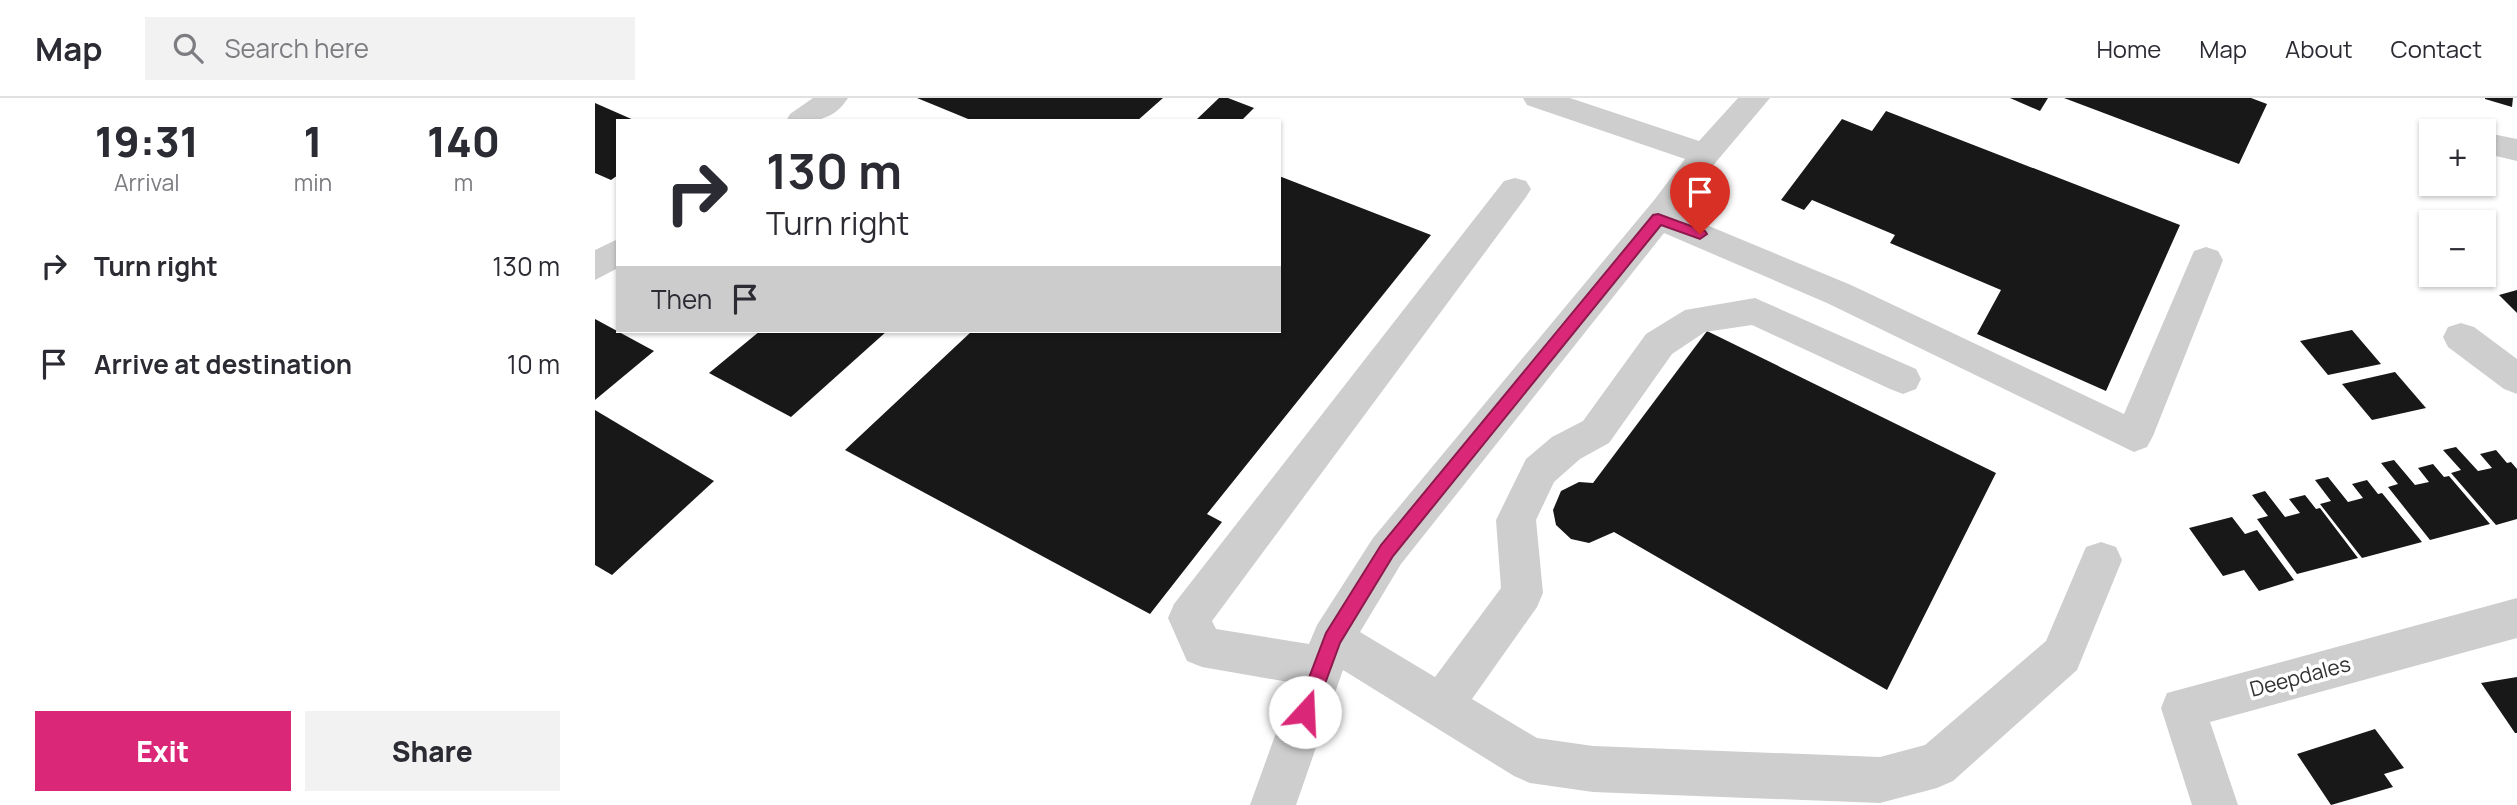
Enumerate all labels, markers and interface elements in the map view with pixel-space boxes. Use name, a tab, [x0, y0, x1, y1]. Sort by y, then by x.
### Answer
search box	[145, 17, 635, 80]
text: Map	[35, 26, 103, 71]
icon: search	[169, 29, 207, 67]
text: Search here	[225, 30, 369, 66]
text: Home	[2096, 32, 2161, 65]
text: Map	[2199, 32, 2247, 65]
text: About	[2285, 32, 2353, 65]
text: Contact	[2391, 32, 2482, 65]
text: 19:31	[95, 112, 199, 170]
text: 1	[303, 112, 322, 170]
text: 140	[427, 112, 500, 170]
map controls	[2419, 119, 2496, 287]
button: +	[2419, 119, 2496, 196]
text: 130 m	[766, 137, 902, 204]
icon: right	[651, 147, 742, 238]
pin	[1670, 162, 1730, 234]
text: Arrival	[114, 166, 180, 198]
text: min	[294, 166, 332, 198]
text: m	[454, 166, 473, 198]
icon: arrive	[1681, 173, 1719, 211]
text: Turn right	[766, 201, 909, 245]
button: −	[2419, 210, 2496, 287]
icon: right	[35, 247, 73, 285]
text: Turn right	[94, 248, 218, 284]
text: 130 m	[492, 248, 560, 284]
icon: arrive	[726, 280, 764, 318]
text: Then	[651, 281, 712, 317]
icon: arrive	[35, 345, 73, 383]
text: Arrive at destination	[94, 346, 352, 382]
text: 10 m	[507, 346, 560, 382]
street label: Deepdales	[2247, 649, 2353, 703]
position arrow	[1268, 675, 1342, 749]
button: Exit	[35, 711, 291, 791]
button: Share	[305, 711, 560, 791]

